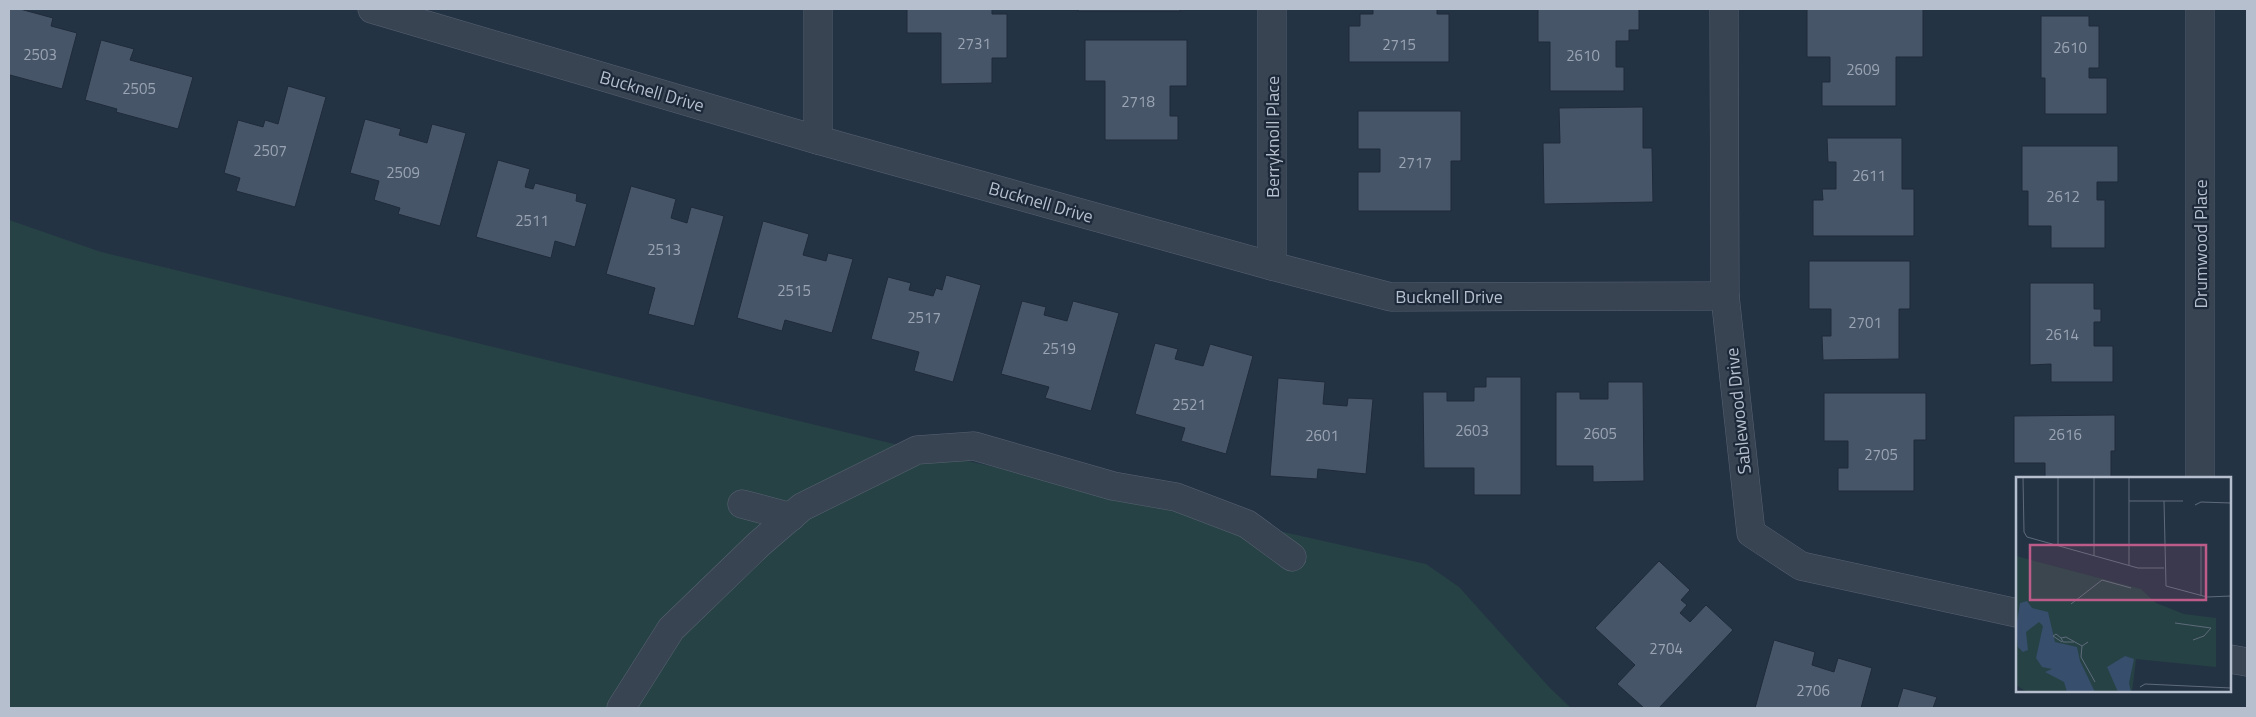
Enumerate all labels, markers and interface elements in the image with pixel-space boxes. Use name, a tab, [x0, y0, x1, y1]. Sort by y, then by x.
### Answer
house number: 2731	[957, 32, 991, 55]
house number: 2715	[1382, 33, 1416, 56]
house number: 2610	[2053, 36, 2087, 59]
house number: 2503	[23, 43, 57, 66]
house number: 2610	[1566, 44, 1600, 67]
house number: 2609	[1846, 58, 1880, 81]
street label: Bucknell Drive	[597, 63, 707, 119]
street label: Berryknoll Place	[1259, 76, 1286, 198]
house number: 2505	[122, 77, 156, 100]
house number: 2718	[1121, 90, 1155, 113]
house number: 2507	[253, 139, 287, 162]
house number: 2717	[1398, 151, 1432, 174]
house number: 2509	[386, 161, 420, 184]
house number: 2611	[1852, 164, 1886, 187]
street label: Bucknell Drive	[986, 174, 1096, 230]
street label: Drumwood Place	[2187, 179, 2214, 309]
house number: 2612	[2046, 185, 2080, 208]
house number: 2511	[515, 209, 549, 232]
house number: 2513	[647, 238, 681, 261]
house number: 2515	[777, 279, 811, 302]
street label: Bucknell Drive	[1395, 283, 1503, 310]
house number: 2517	[907, 306, 941, 329]
house number: 2701	[1848, 311, 1882, 334]
house number: 2614	[2045, 323, 2079, 346]
house number: 2519	[1042, 337, 1076, 360]
street label: Sablewood Drive	[1718, 346, 1758, 476]
house number: 2521	[1172, 393, 1206, 416]
house number: 2603	[1455, 419, 1489, 442]
house number: 2605	[1583, 422, 1617, 445]
house number: 2616	[2048, 423, 2082, 446]
house number: 2601	[1305, 424, 1339, 447]
house number: 2705	[1864, 443, 1898, 466]
inset map	[2016, 477, 2231, 692]
house number: 2704	[1649, 637, 1683, 660]
house number: 2706	[1796, 679, 1830, 702]

